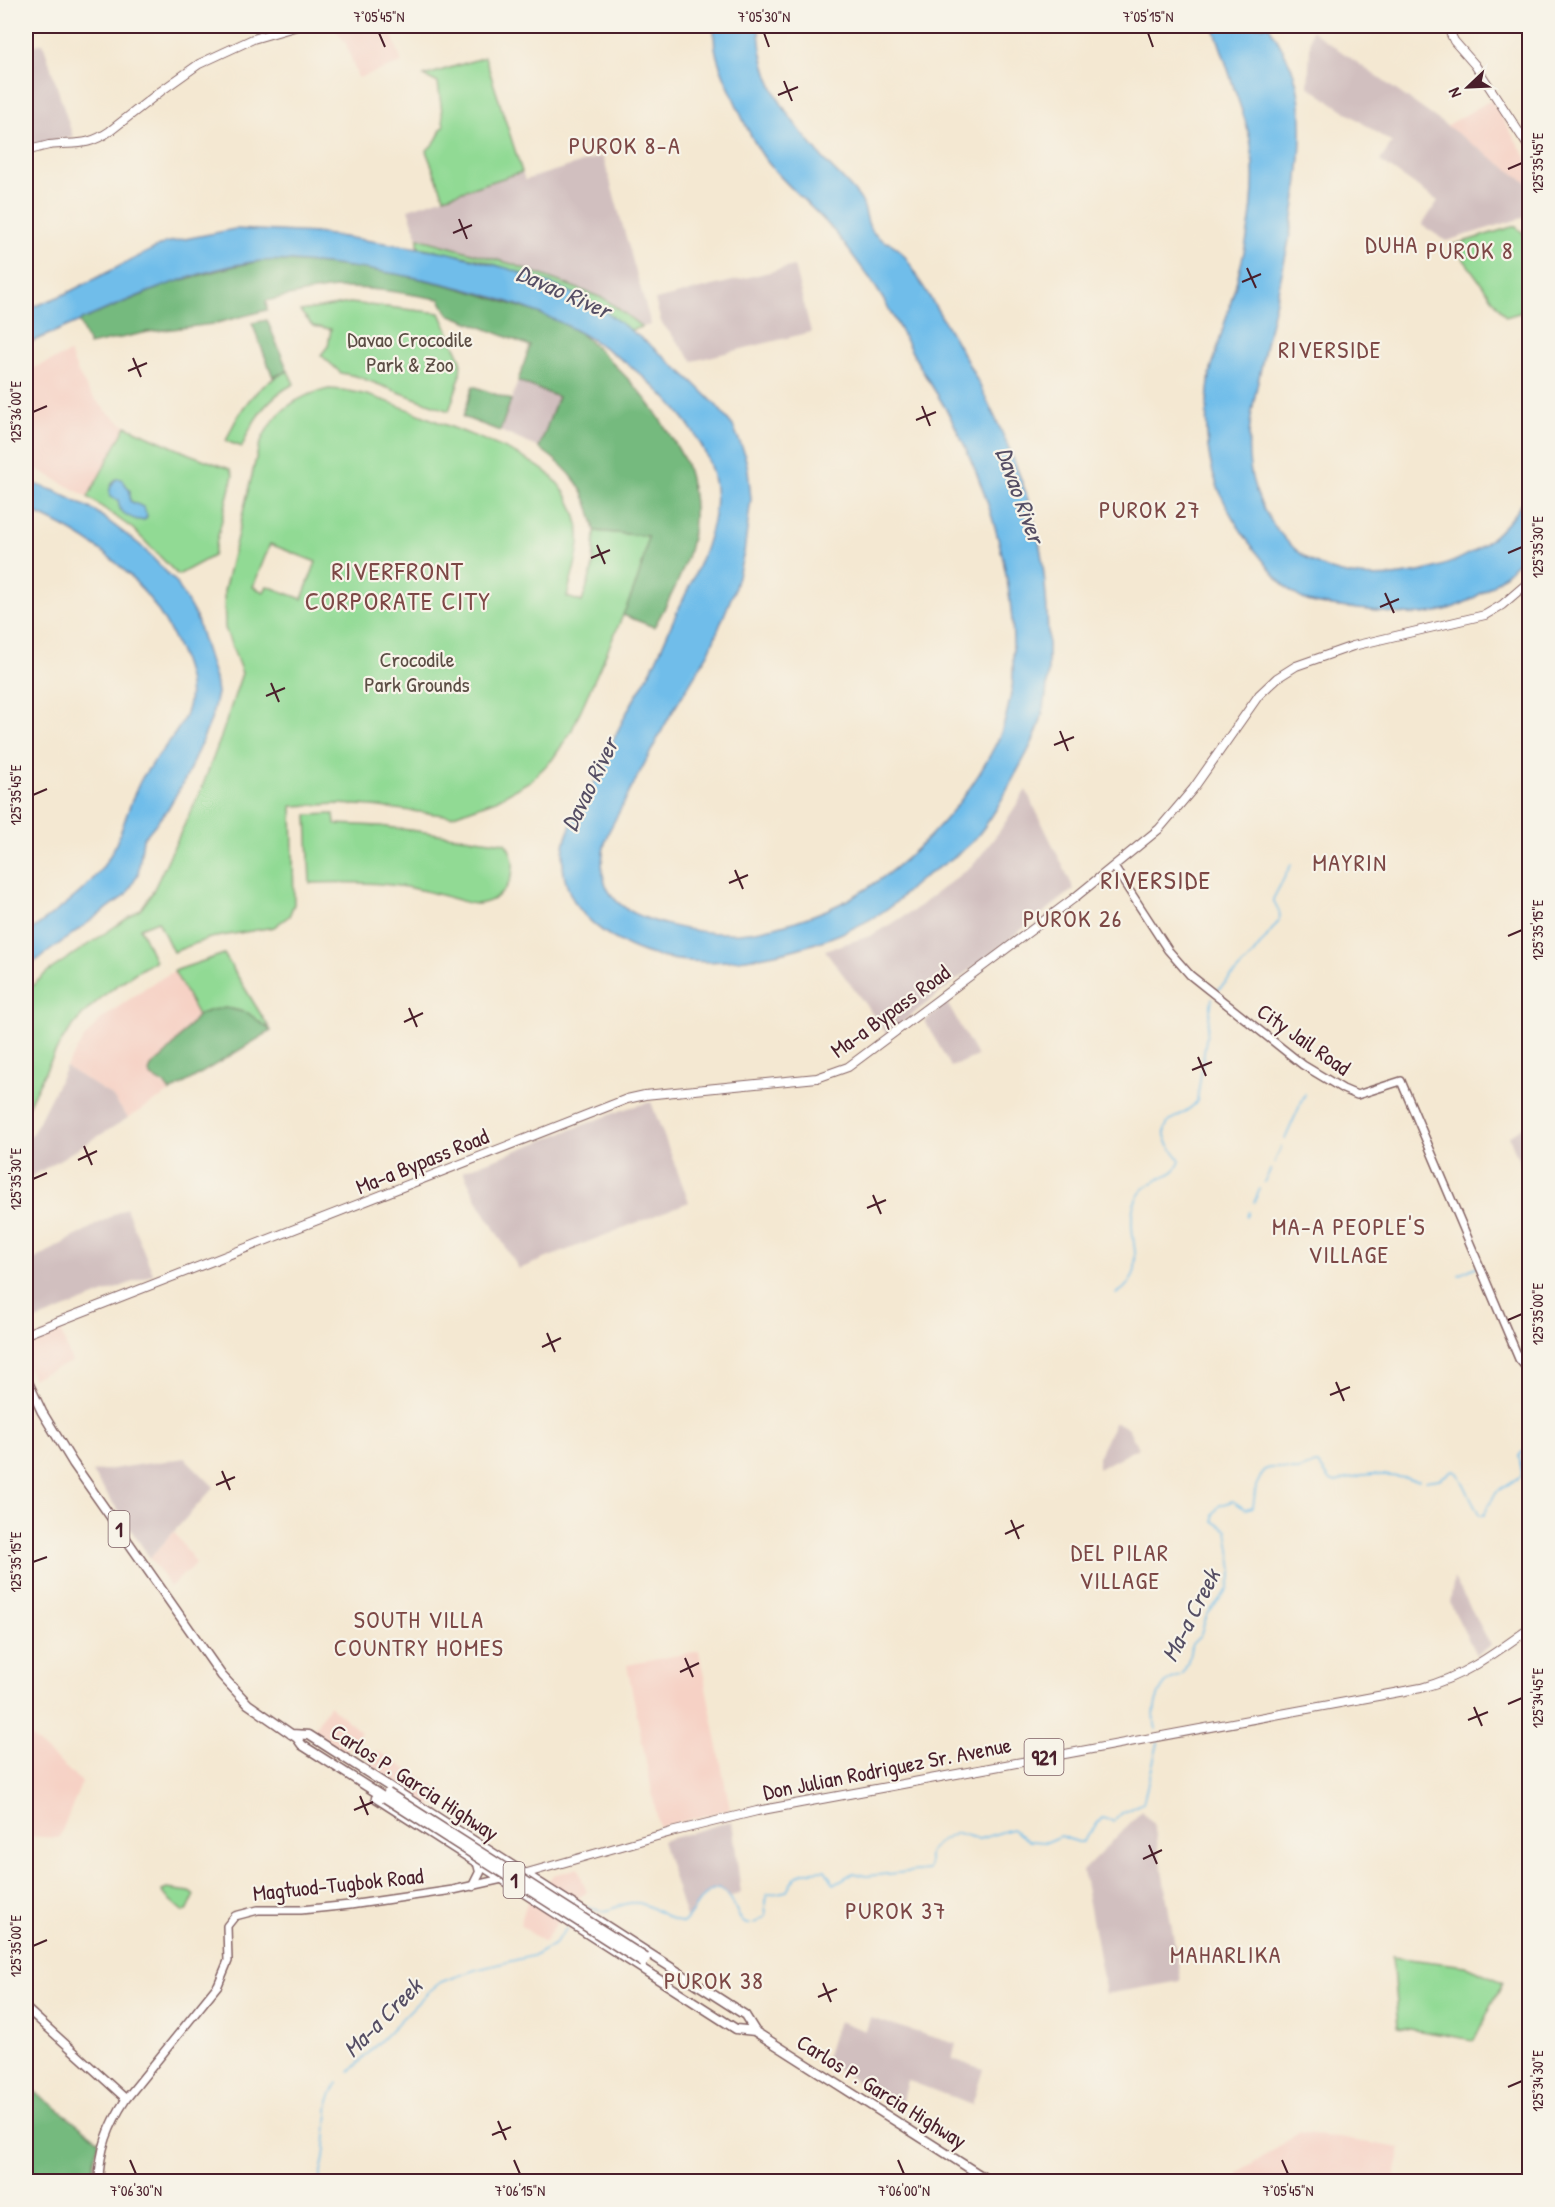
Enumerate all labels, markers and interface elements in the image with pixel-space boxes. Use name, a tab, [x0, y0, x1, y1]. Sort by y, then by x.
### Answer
text: 7°05'45"N	[354, 6, 404, 27]
text: 7°05'30"N	[738, 6, 790, 27]
text: 7°05'15"N	[1123, 6, 1173, 27]
north arrow	[1438, 57, 1498, 117]
text: N	[1442, 84, 1466, 101]
district label: PUROK 8-A	[569, 129, 681, 161]
text: 125°35'45"E	[1527, 132, 1548, 193]
district label: DUHA	[1365, 228, 1419, 260]
district label: PUROK 8	[1426, 234, 1514, 266]
water label: Davao River	[512, 256, 619, 327]
park label: Davao Crocodile Park & Zoo	[347, 324, 473, 379]
district label: RIVERSIDE	[1278, 333, 1382, 365]
text: 125°36'00"E	[5, 381, 26, 443]
water label: Davao River	[989, 443, 1054, 550]
district label: PUROK 27	[1099, 493, 1201, 525]
text: 125°35'30"E	[1527, 515, 1548, 578]
district label: RIVERFRONT CORPORATE CITY	[305, 553, 491, 618]
park label: Crocodile Park Grounds	[364, 644, 470, 699]
water label: Davao River	[553, 730, 626, 836]
text: 125°35'45"E	[5, 764, 26, 825]
district label: MAYRIN	[1313, 846, 1387, 878]
district label: RIVERSIDE	[1100, 862, 1212, 897]
text: 125°35'15"E	[1527, 899, 1548, 960]
district label: PUROK 26	[1023, 902, 1123, 934]
street label: Ma-a Bypass Road	[824, 957, 956, 1065]
street label: City Jail Road	[1251, 996, 1357, 1082]
street label: Ma-a Bypass Road	[351, 1121, 493, 1201]
text: 125°35'30"E	[5, 1147, 26, 1210]
district label: MA-A PEOPLE'S VILLAGE	[1272, 1210, 1426, 1270]
text: 125°35'00"E	[1527, 1282, 1548, 1345]
road number: 1	[108, 1511, 130, 1547]
text: 125°35'15"E	[5, 1531, 26, 1592]
district label: DEL PILAR VILLAGE	[1071, 1536, 1169, 1596]
water label: Ma-a Creek	[1153, 1561, 1228, 1667]
district label: SOUTH VILLA COUNTRY HOMES	[334, 1603, 504, 1663]
text: 125°34'45"E	[1527, 1668, 1548, 1728]
street label: Carlos P. Garcia Highway	[325, 1716, 505, 1848]
street label: Don Julian Rodriguez Sr. Avenue	[760, 1729, 1014, 1807]
road number: 921	[1024, 1739, 1064, 1775]
street label: Magtuod-Tugbok Road	[251, 1860, 425, 1908]
road number: 1	[504, 1862, 524, 1898]
district label: PUROK 37	[845, 1894, 947, 1926]
text: 125°35'00"E	[5, 1914, 26, 1977]
district label: MAHARLIKA	[1170, 1938, 1282, 1970]
district label: PUROK 38	[664, 1964, 764, 1996]
water label: Ma-a Creek	[335, 1969, 430, 2064]
street label: Carlos P. Garcia Highway	[791, 2027, 973, 2155]
text: 125°34'30"E	[1527, 2050, 1548, 2112]
text: 7°06'30"N	[110, 2180, 162, 2201]
text: 7°06'15"N	[495, 2180, 545, 2201]
text: 7°06'00"N	[878, 2180, 930, 2201]
text: 7°05'45"N	[1263, 2180, 1313, 2201]

